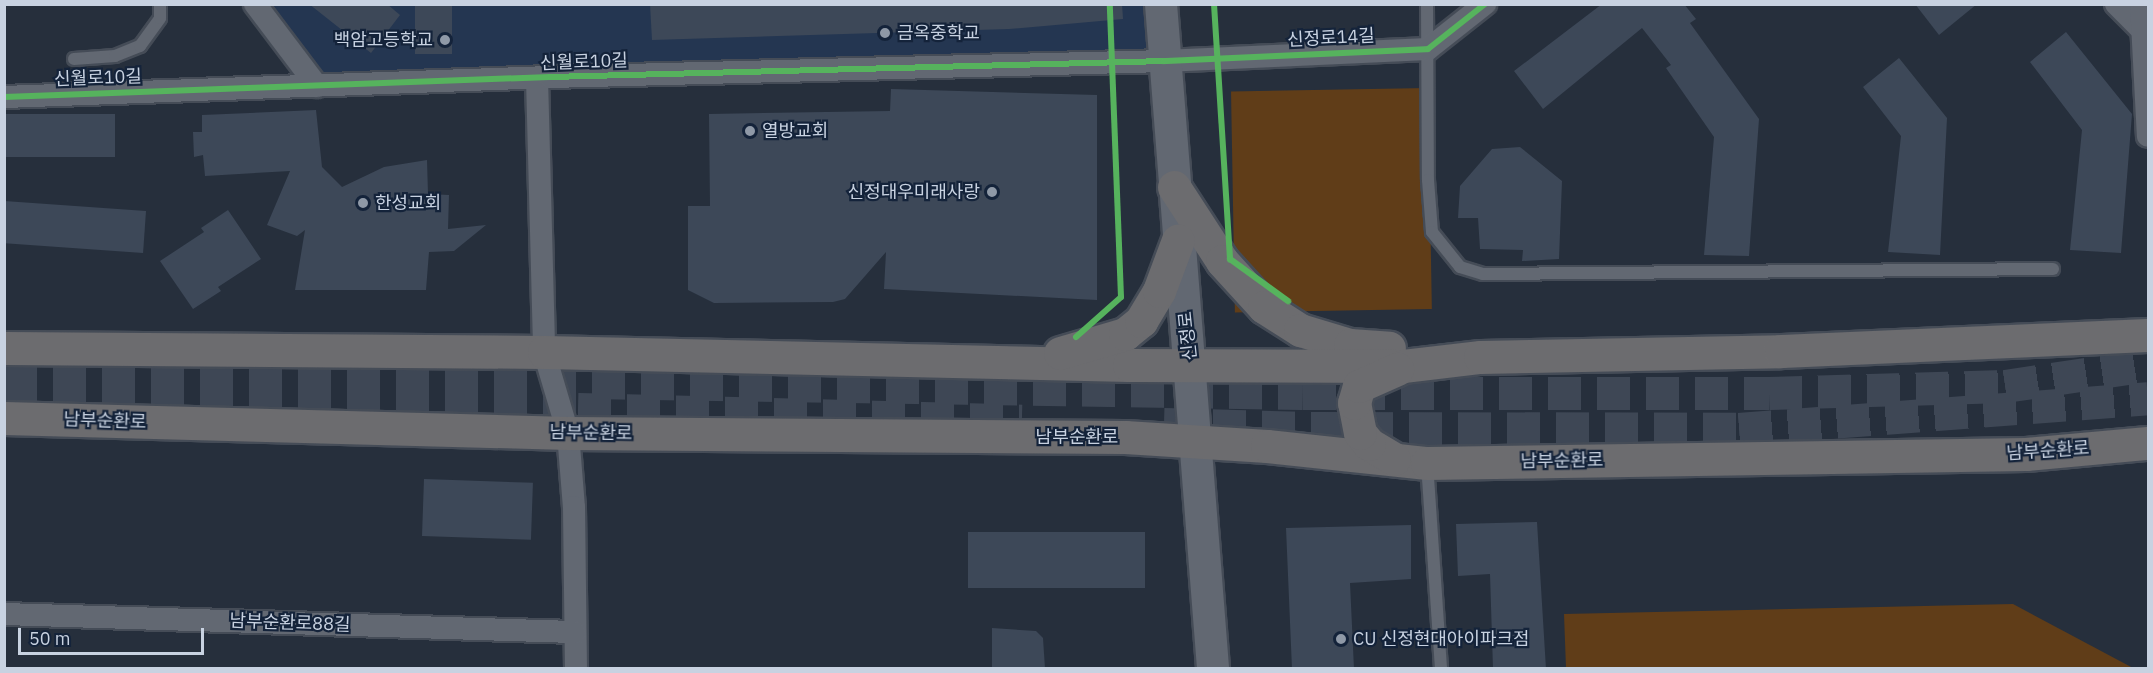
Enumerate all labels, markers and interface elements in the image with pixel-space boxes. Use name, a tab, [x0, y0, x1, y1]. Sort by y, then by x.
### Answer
place label: 금옥중학교	[897, 22, 980, 44]
street label: 신정로14길	[1287, 25, 1375, 51]
marker: 금옥중학교	[878, 26, 892, 40]
place label: 백암고등학교	[334, 29, 433, 51]
marker: 백암고등학교	[438, 33, 452, 47]
street label: 신월로10길	[540, 50, 628, 74]
street label: 신월로10길	[54, 66, 142, 90]
place label: 열방교회	[762, 120, 828, 142]
marker: 열방교회	[743, 124, 757, 138]
place label: 신정대우미래사랑	[848, 181, 980, 203]
marker: 신정대우미래사랑	[985, 185, 999, 199]
place label: 한성교회	[375, 192, 441, 214]
marker: 한성교회	[356, 196, 370, 210]
street label: 신정로	[1175, 310, 1201, 362]
street label: 남부순환로	[63, 409, 147, 433]
street label: 남부순환로	[549, 421, 633, 445]
street label: 남부순환로	[1036, 426, 1118, 448]
street label: 남부순환로	[2006, 437, 2090, 465]
street label: 남부순환로	[1520, 449, 1604, 473]
street label: 남부순환로88길	[229, 610, 351, 636]
scale bar	[21, 616, 207, 654]
text: 50 m	[29, 627, 71, 650]
place label: CU 신정현대아이파크점	[1353, 628, 1530, 650]
marker: CU 신정현대아이파크점	[1334, 632, 1348, 646]

